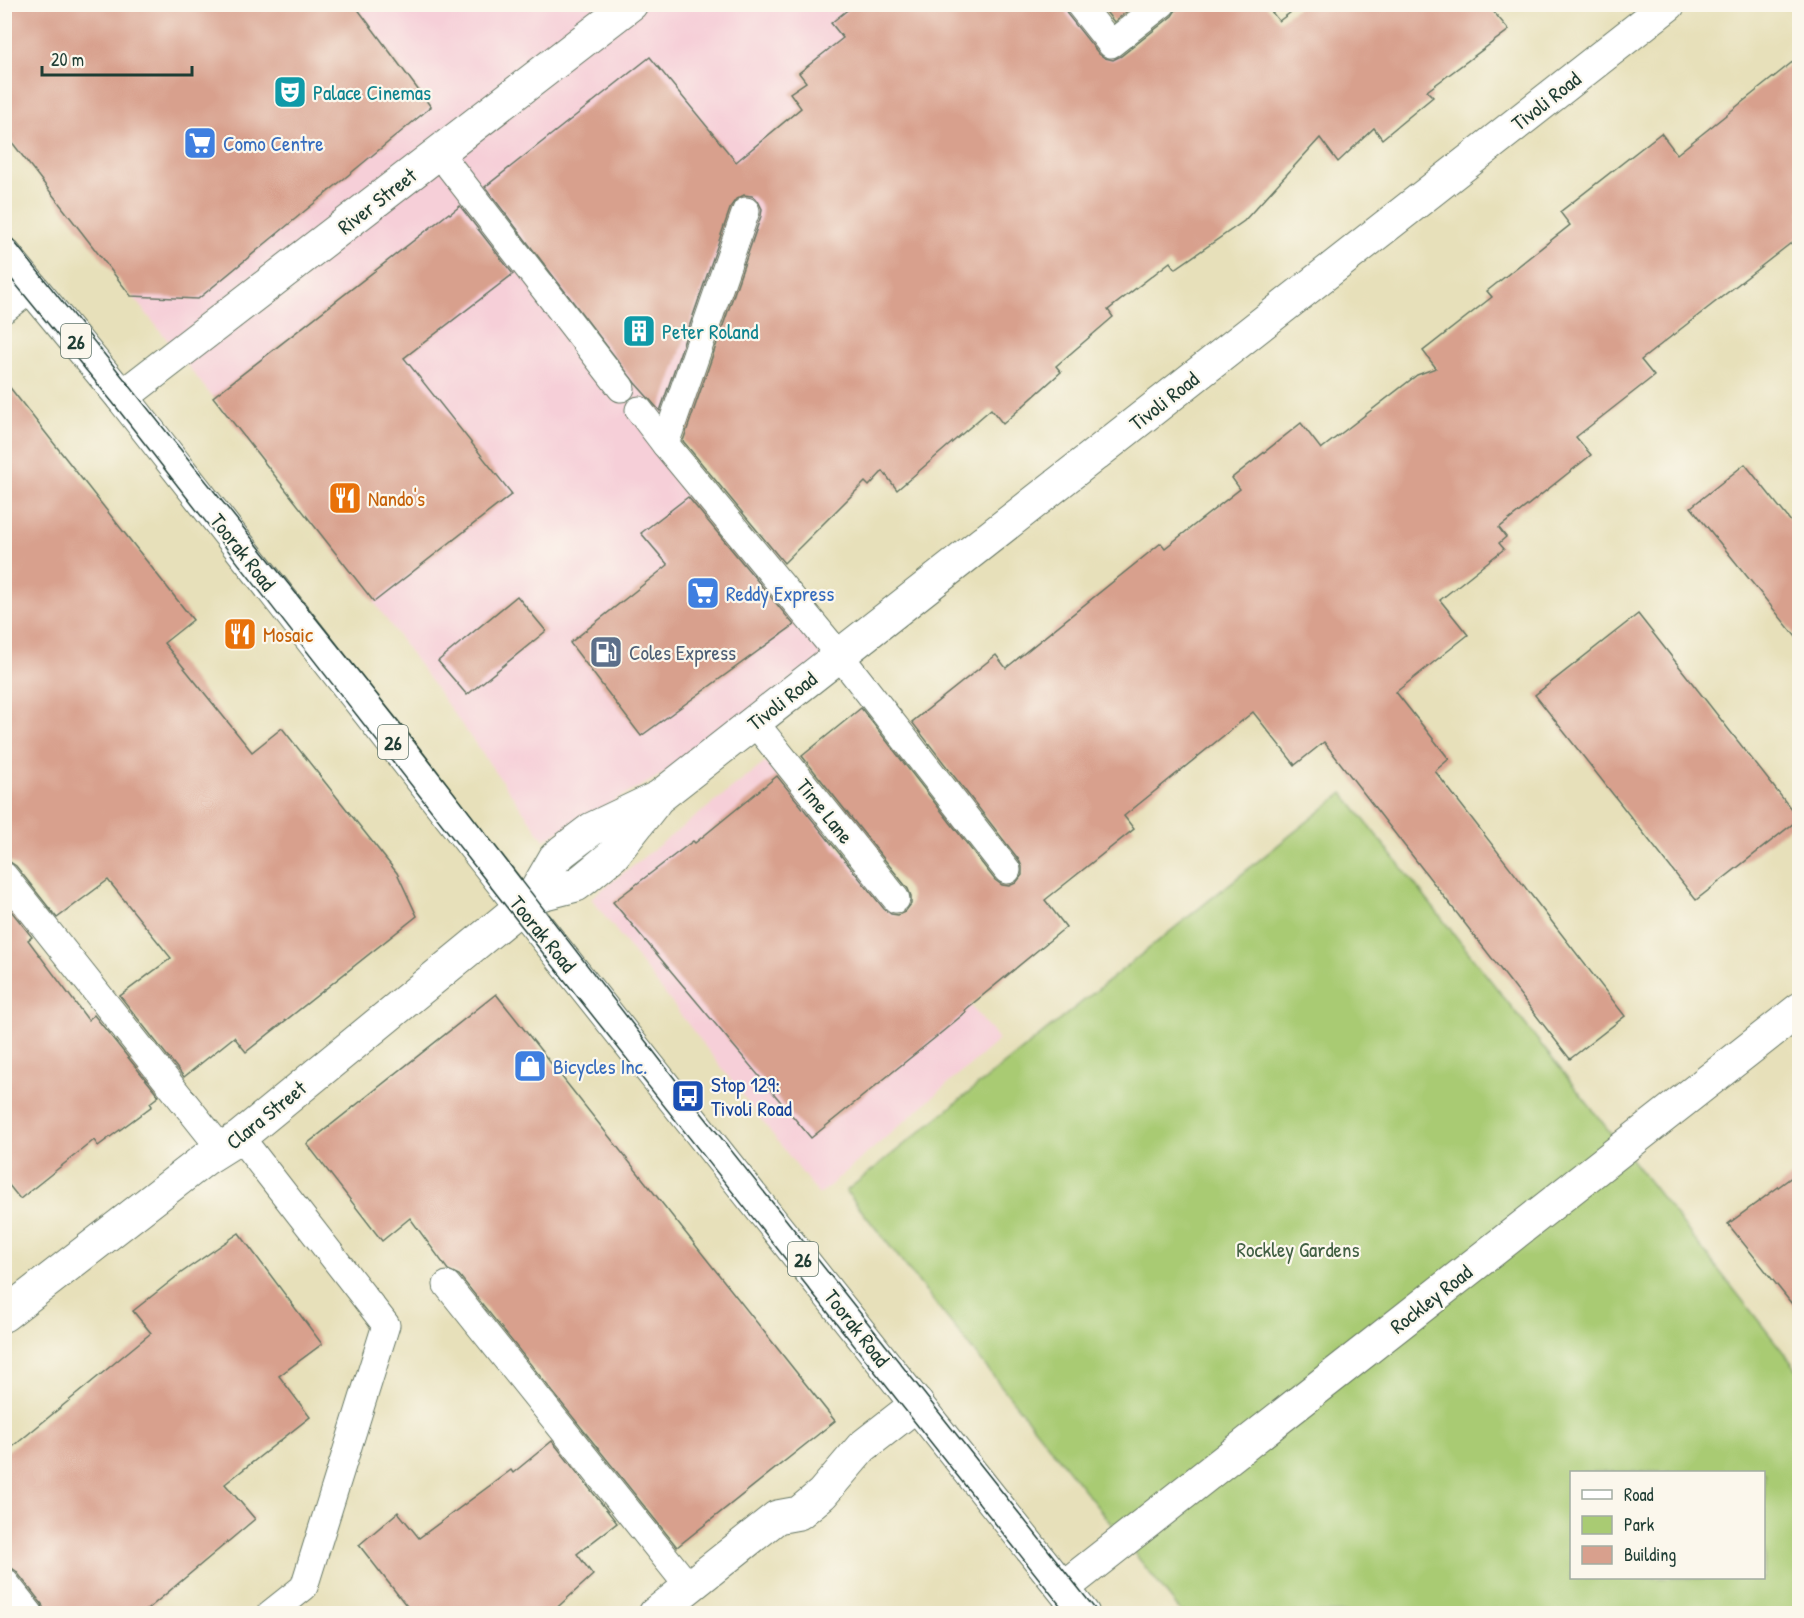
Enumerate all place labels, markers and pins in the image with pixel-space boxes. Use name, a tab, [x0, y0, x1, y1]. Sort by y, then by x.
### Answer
theatre icon: Palace Cinemas	[272, 74, 308, 110]
place label: Palace Cinemas	[313, 78, 431, 107]
supermarket icon: Como Centre	[182, 125, 218, 161]
place label: Como Centre	[223, 129, 324, 158]
building icon: Peter Roland	[621, 313, 657, 349]
place label: Peter Roland	[662, 317, 758, 346]
restaurant icon: Nando's	[327, 480, 363, 516]
place label: Nando's	[368, 484, 425, 513]
supermarket icon: Reddy Express	[685, 575, 721, 611]
place label: Reddy Express	[726, 579, 834, 608]
restaurant icon: Mosaic	[222, 616, 258, 652]
place label: Mosaic	[263, 620, 314, 649]
fuel station icon: Coles Express	[588, 634, 624, 670]
place label: Coles Express	[629, 638, 736, 667]
shop icon: Bicycles Inc.	[512, 1048, 548, 1084]
place label: Bicycles Inc.	[553, 1052, 647, 1081]
place label: Stop 129: Tivoli Road	[711, 1070, 792, 1123]
bus stop icon: Stop 129: Tivoli Road	[670, 1078, 706, 1114]

